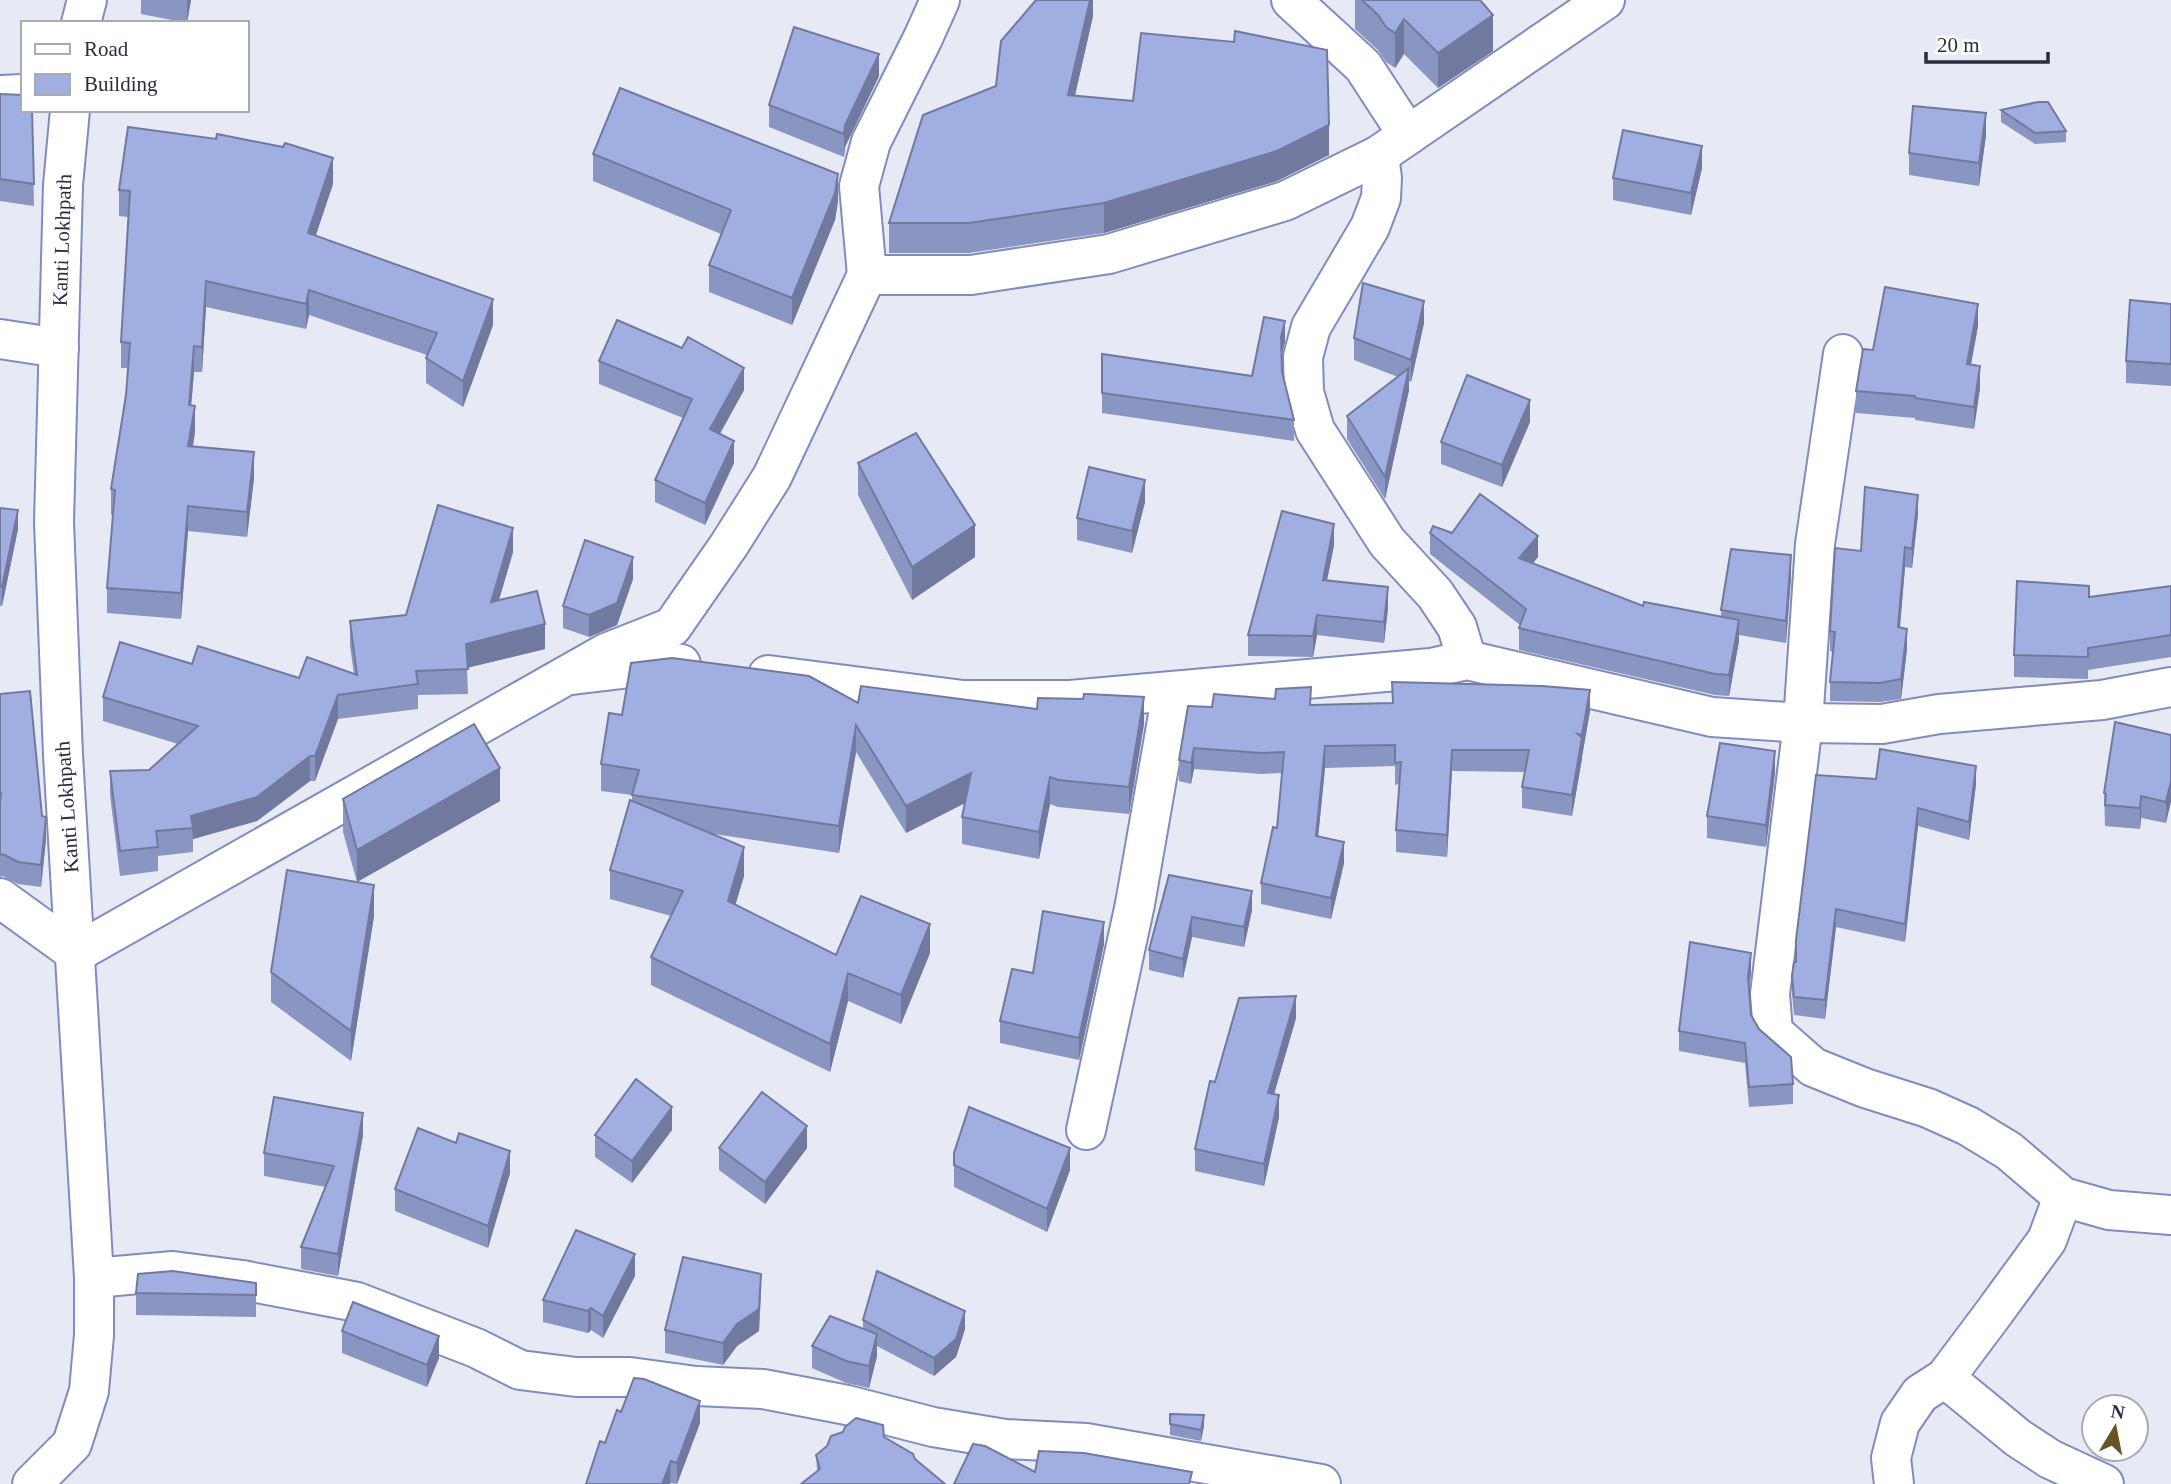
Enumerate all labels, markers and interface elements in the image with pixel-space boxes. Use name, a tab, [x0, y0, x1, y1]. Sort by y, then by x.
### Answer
legend	[21, 21, 248, 112]
scale bar	[1926, 21, 2048, 65]
text: 20 m	[1937, 33, 1980, 57]
text: Road	[84, 37, 129, 61]
text: Building	[84, 72, 158, 96]
street label: Kanti Lokhpath	[48, 173, 76, 307]
street label: Kanti Lokhpath	[50, 740, 84, 874]
north arrow	[2080, 1393, 2150, 1463]
text: N	[2109, 1400, 2127, 1423]

